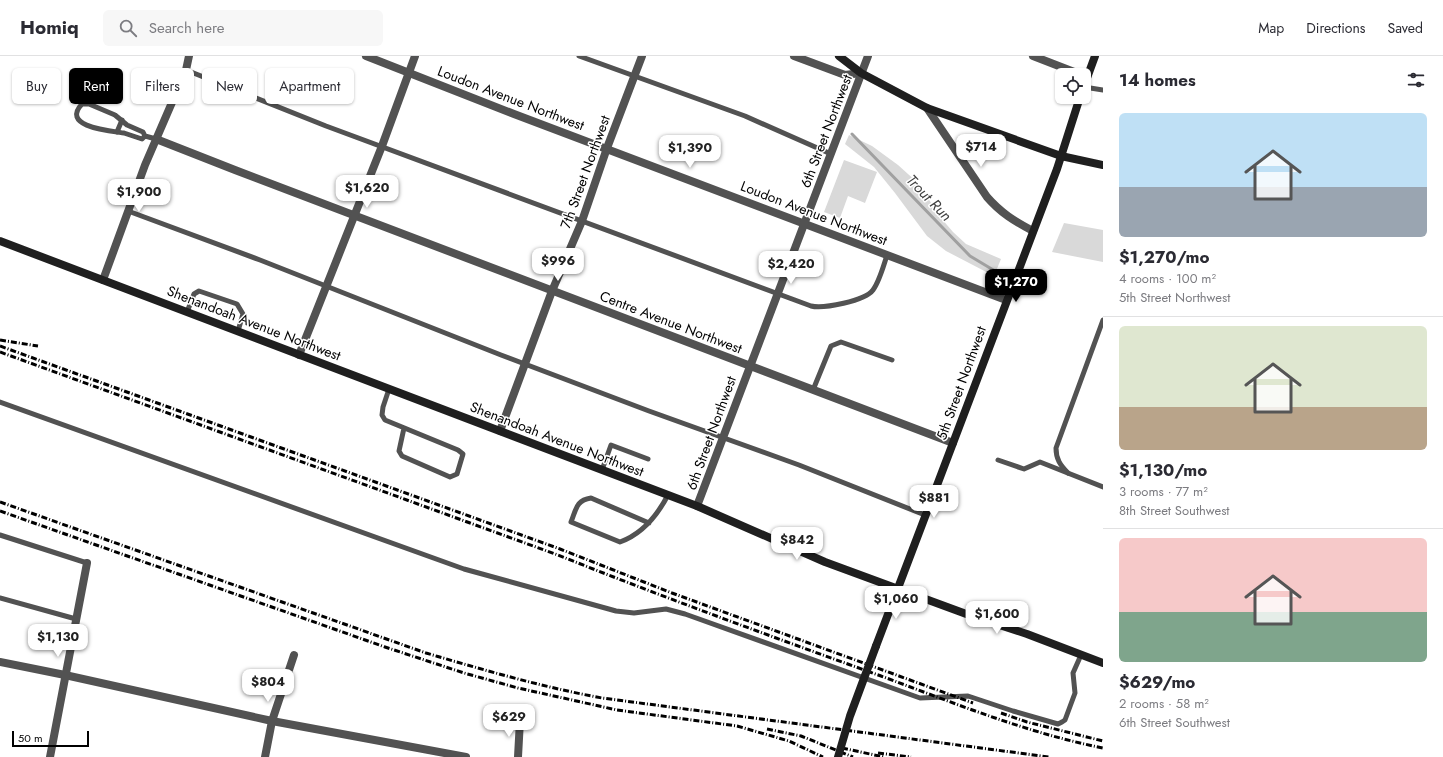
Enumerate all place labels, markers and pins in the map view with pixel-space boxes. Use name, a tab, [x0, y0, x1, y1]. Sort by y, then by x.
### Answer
pin: $714	[957, 134, 1005, 168]
pin: $1,390	[657, 135, 723, 169]
pin: $1,620	[334, 175, 400, 209]
pin: $1,900	[106, 179, 172, 213]
pin: $996	[534, 248, 582, 282]
pin: $2,420	[758, 251, 824, 285]
pin: $1,270	[983, 269, 1049, 303]
pin: $881	[910, 485, 958, 519]
pin: $842	[773, 527, 821, 561]
pin: $1,060	[863, 586, 929, 620]
pin: $1,600	[964, 601, 1030, 635]
pin: $1,130	[25, 624, 91, 658]
pin: $804	[244, 669, 292, 703]
pin: $629	[485, 704, 533, 738]

